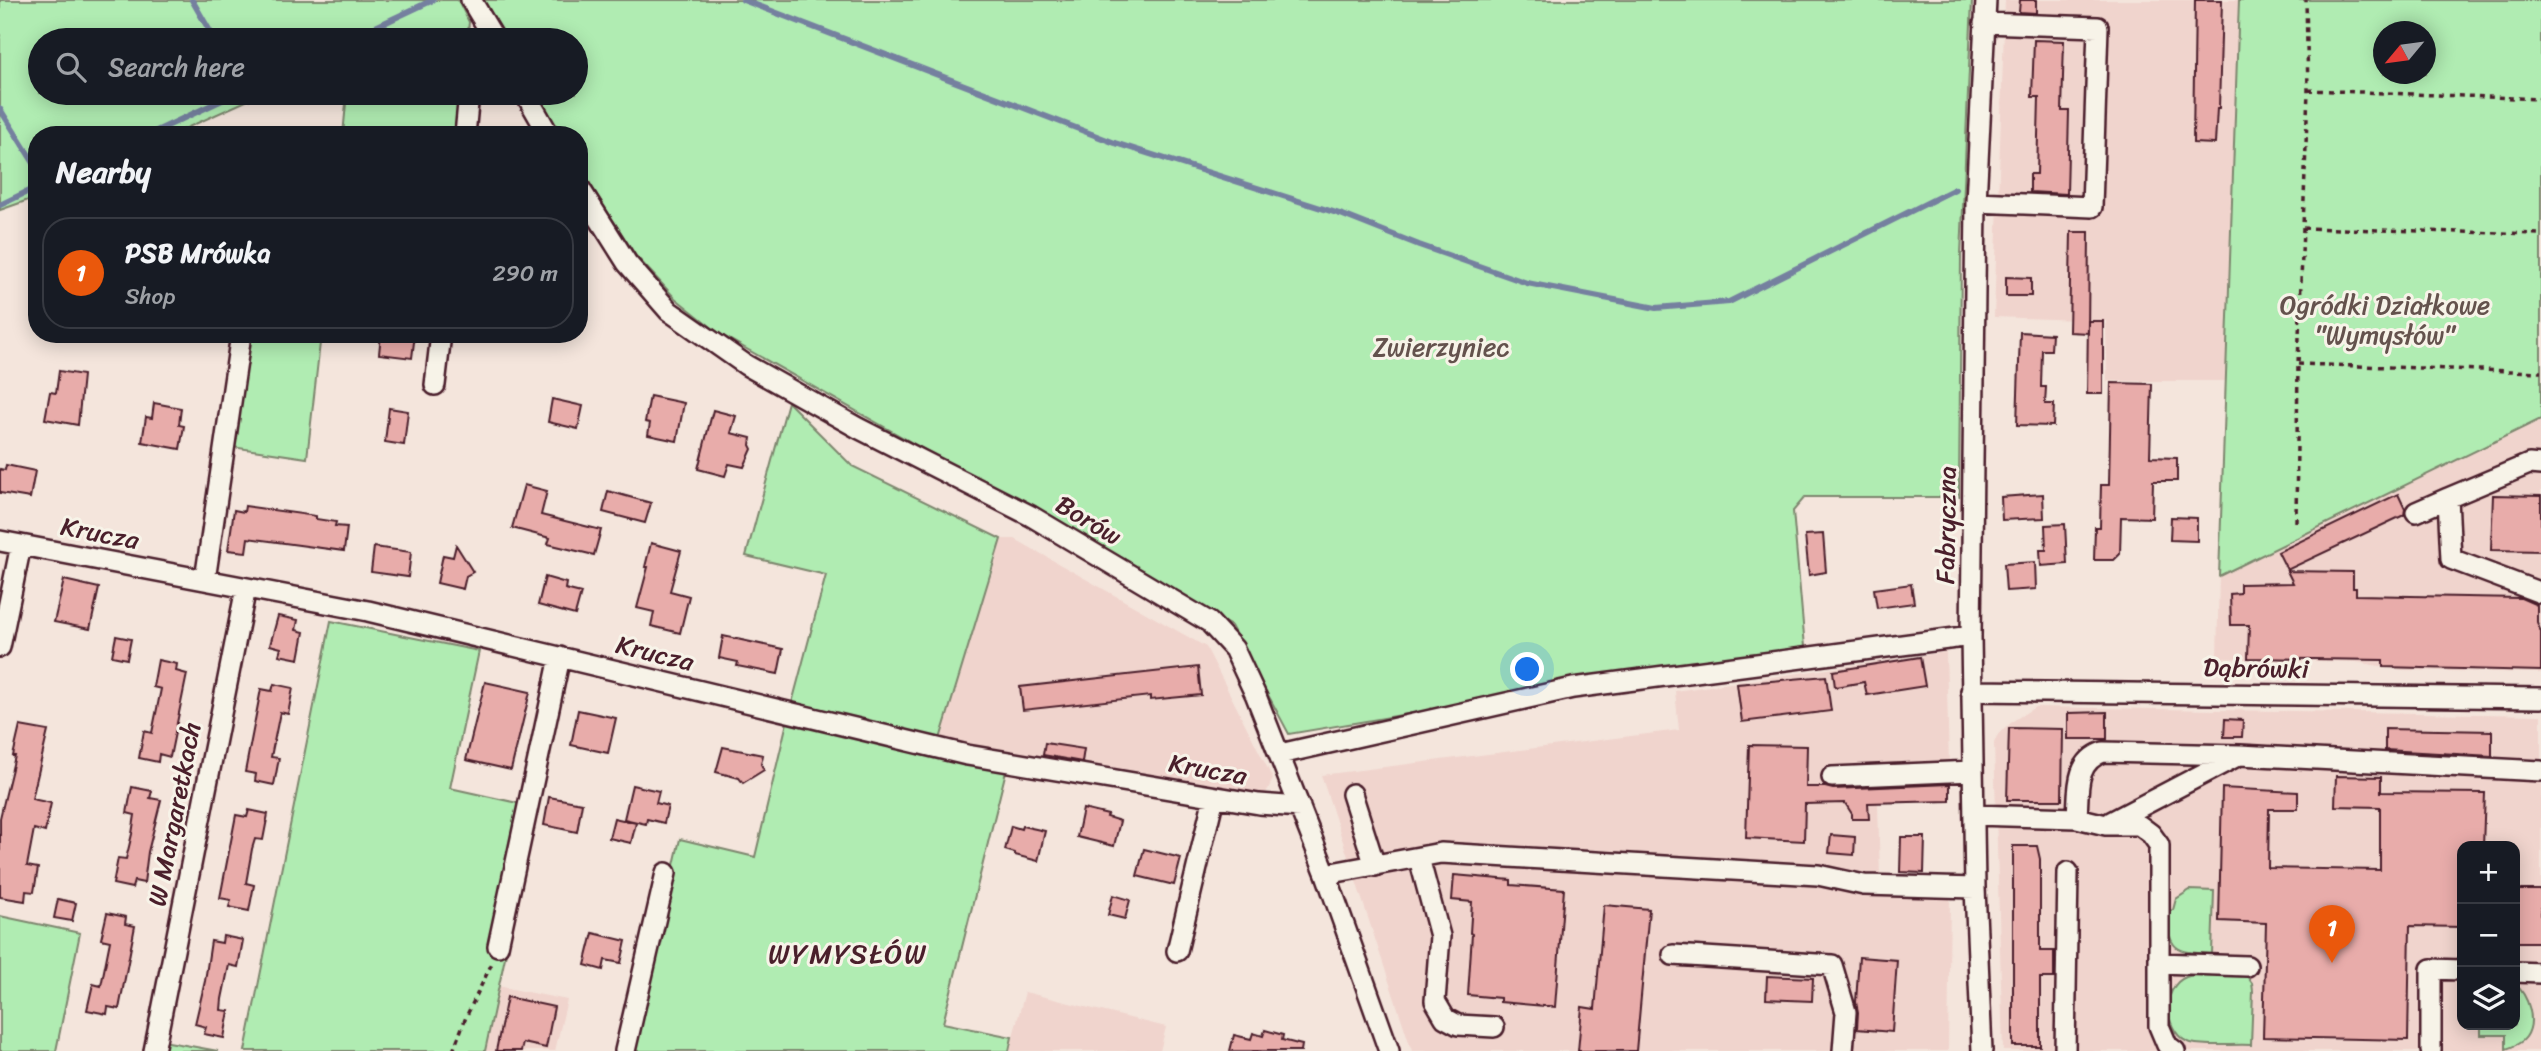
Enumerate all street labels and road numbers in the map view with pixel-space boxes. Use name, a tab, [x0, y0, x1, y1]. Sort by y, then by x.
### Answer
street label: Fabryczna	[1922, 466, 1970, 584]
street label: Borów	[1047, 482, 1131, 558]
street label: Krucza	[57, 503, 144, 563]
street label: Krucza	[611, 621, 700, 685]
street label: Dąbrówki	[2203, 644, 2310, 692]
street label: W Margaretkach	[134, 718, 214, 910]
street label: Krucza	[1165, 740, 1252, 799]

